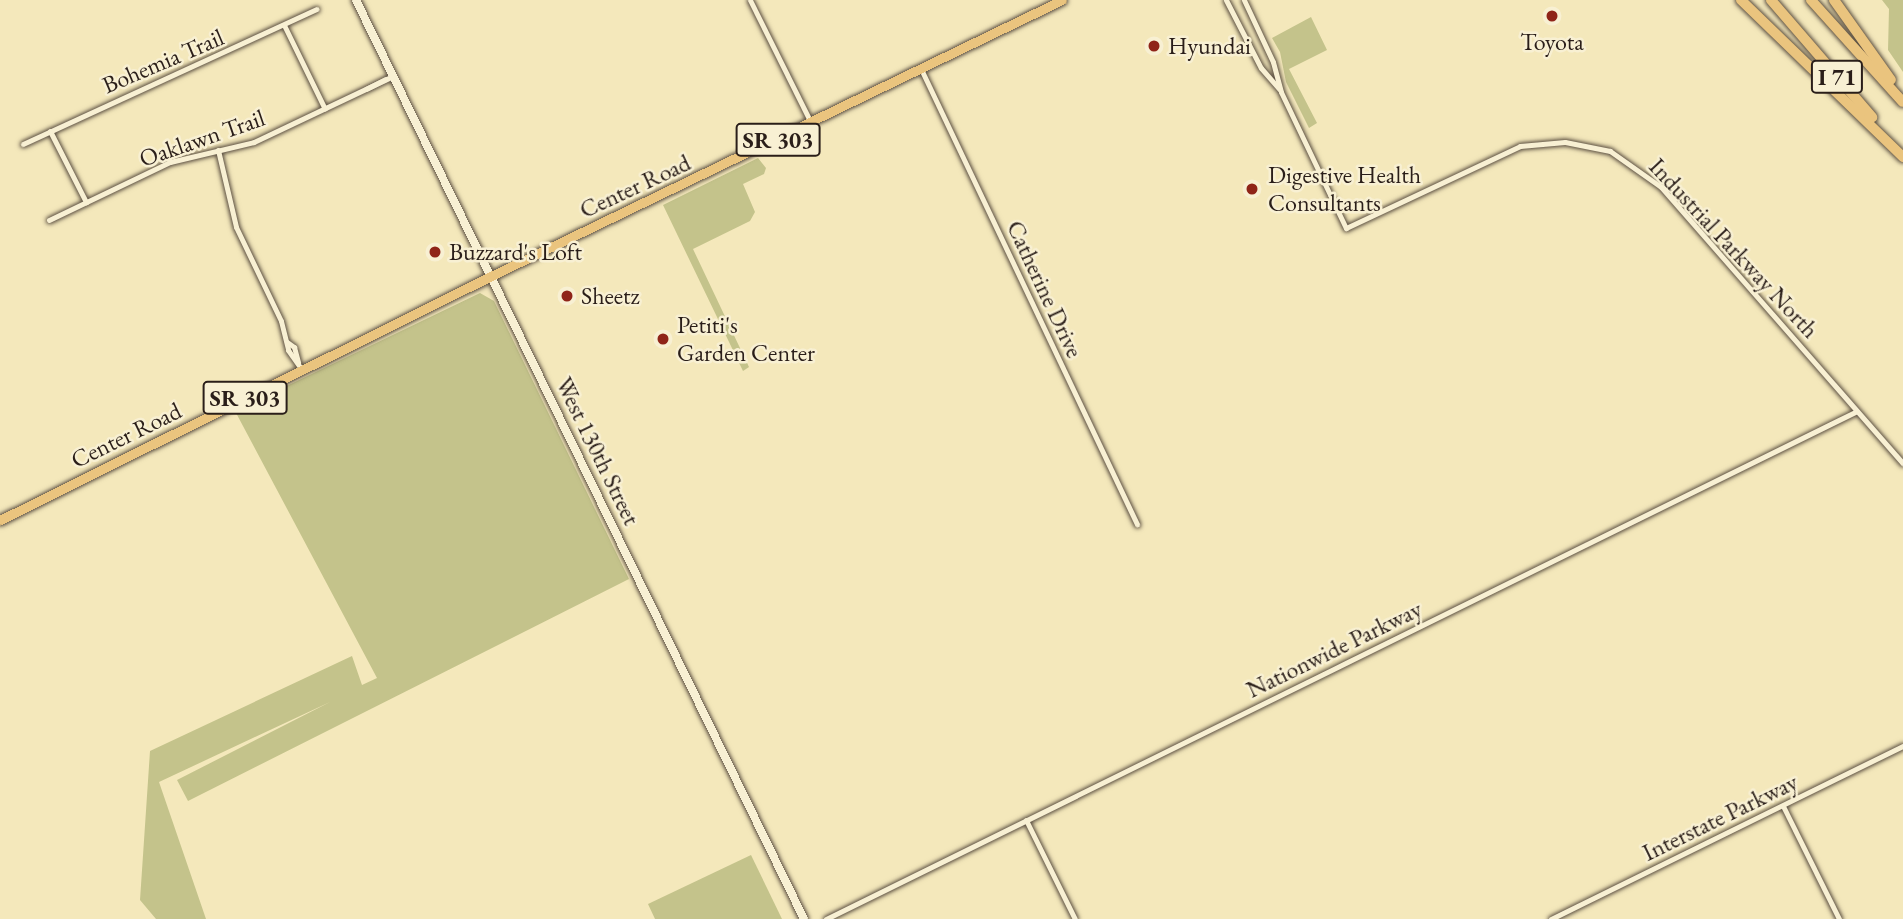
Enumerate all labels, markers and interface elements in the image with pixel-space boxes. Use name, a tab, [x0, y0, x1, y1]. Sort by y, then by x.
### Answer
marker: Toyota	[1544, 8, 1560, 24]
street label: Bohemia Trail	[98, 23, 228, 99]
place label: Toyota	[1520, 28, 1584, 56]
place label: Hyundai	[1168, 32, 1251, 60]
marker: Hyundai	[1146, 38, 1162, 54]
road number: I 71	[1811, 58, 1863, 96]
street label: Oaklawn Trail	[135, 103, 269, 173]
road number: SR 303	[734, 120, 822, 160]
street label: Center Road	[575, 148, 695, 224]
street label: Industrial Parkway North	[1643, 152, 1825, 344]
place label: Digestive Health Consultants	[1268, 161, 1421, 217]
marker: Digestive Health Consultants	[1242, 179, 1262, 199]
street label: Catherine Drive	[1001, 216, 1089, 362]
place label: Buzzard's Loft	[449, 238, 582, 266]
marker: Buzzard's Loft	[427, 244, 443, 260]
place label: Sheetz	[581, 282, 640, 310]
marker: Sheetz	[559, 288, 575, 304]
place label: Petiti's Garden Center	[677, 311, 815, 367]
marker: Petiti's Garden Center	[655, 331, 671, 347]
street label: West 130th Street	[550, 372, 646, 530]
road number: SR 303	[201, 378, 289, 418]
street label: Center Road	[66, 396, 186, 474]
street label: Nationwide Parkway	[1242, 594, 1426, 704]
street label: Interstate Parkway	[1638, 767, 1802, 867]

